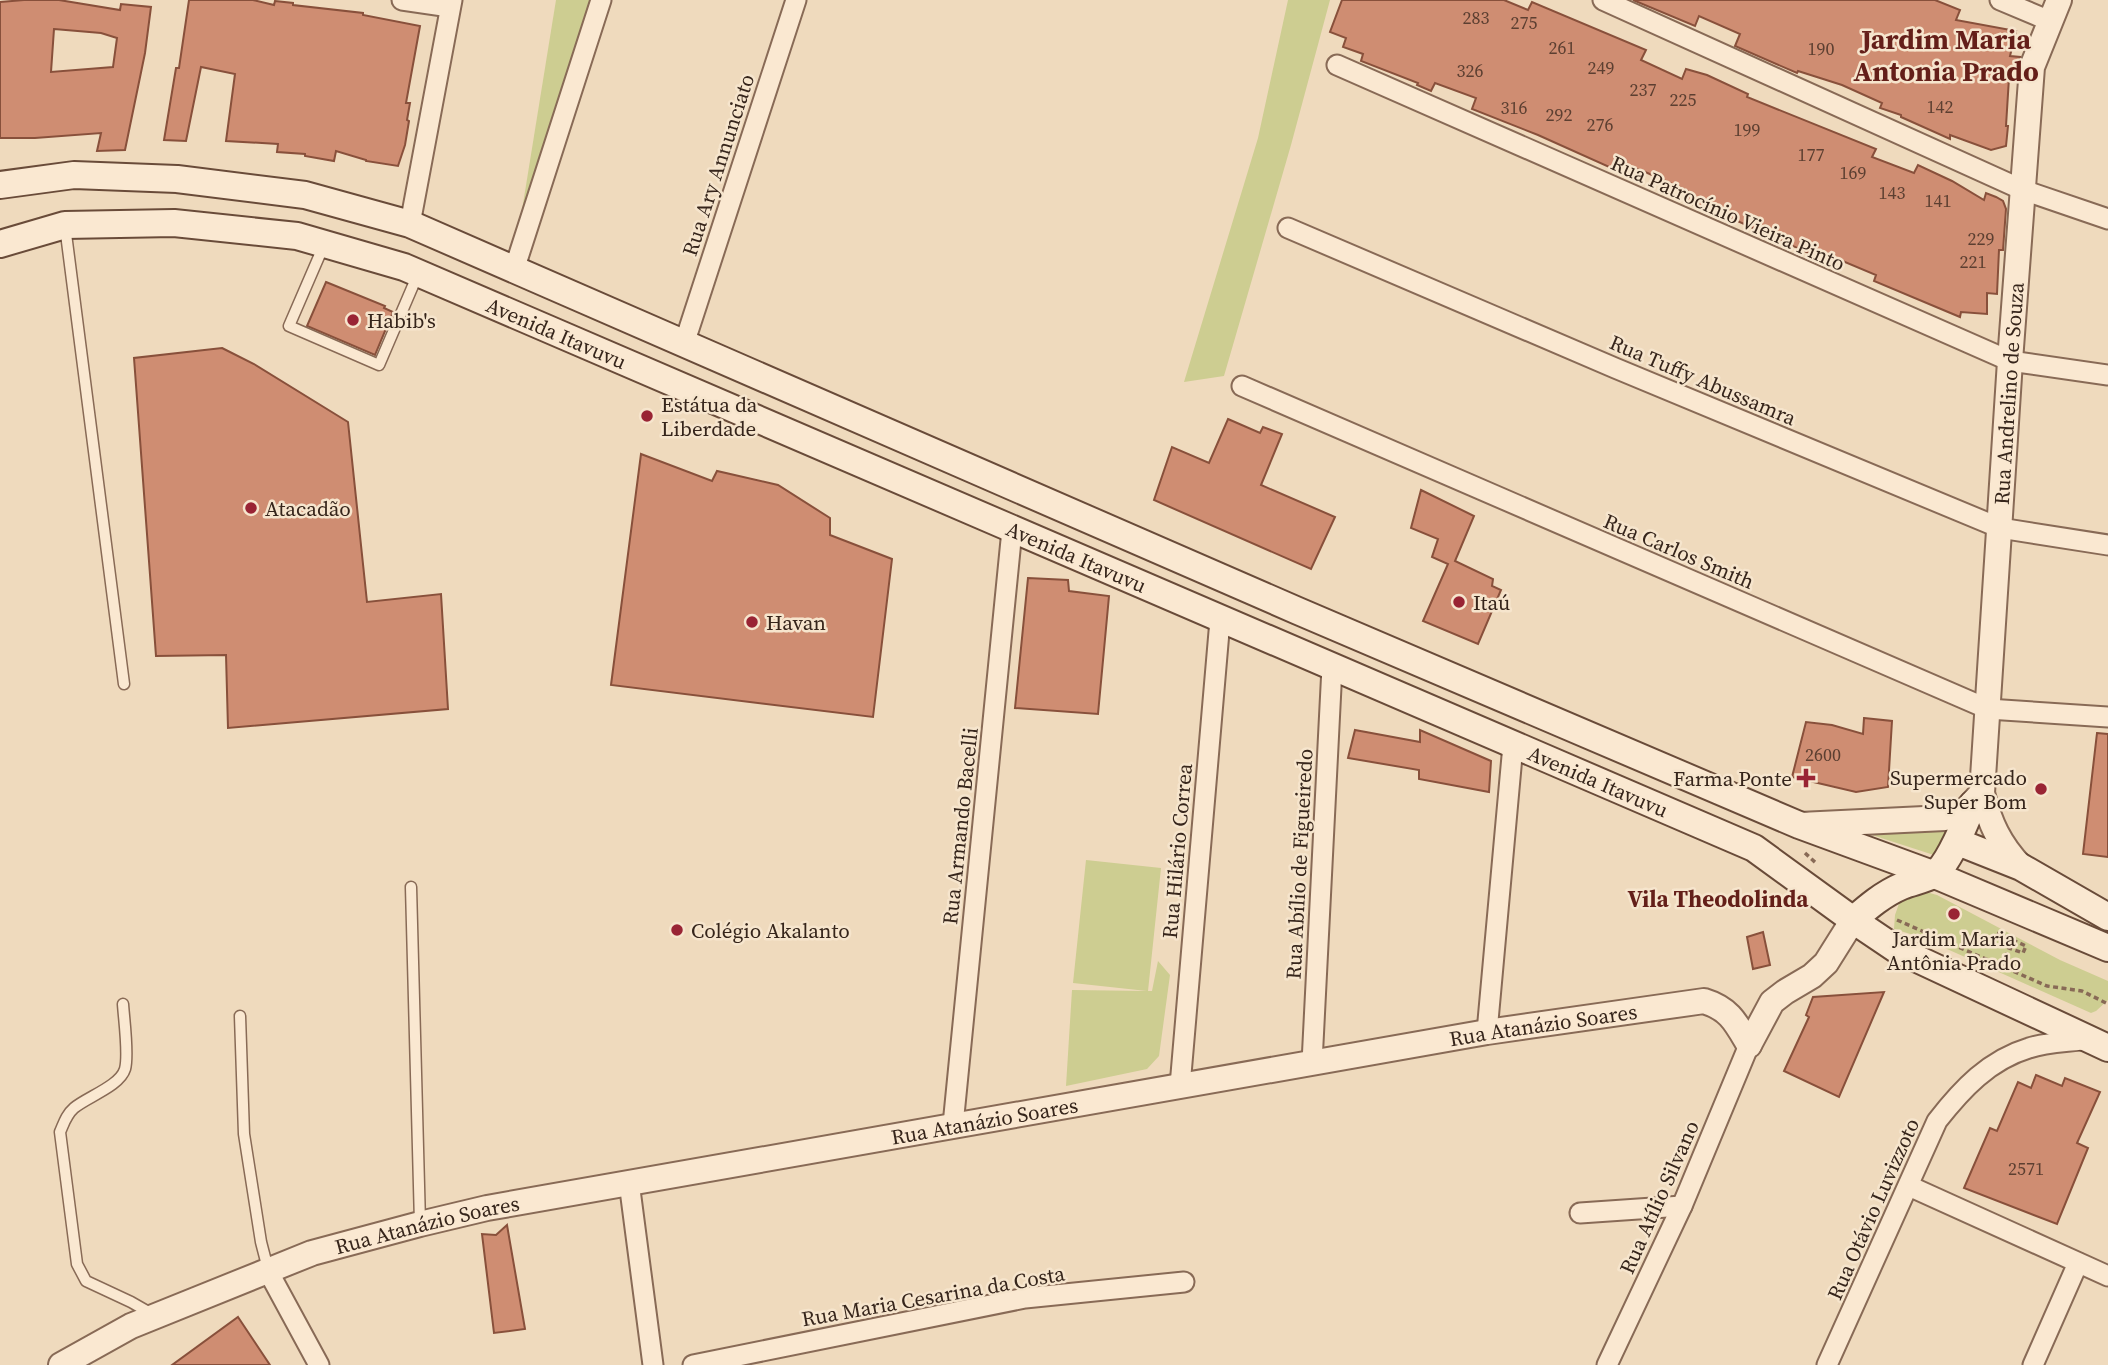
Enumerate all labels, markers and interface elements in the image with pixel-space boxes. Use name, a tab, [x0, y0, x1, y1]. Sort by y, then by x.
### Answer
house number: 283	[1463, 5, 1490, 30]
house number: 275	[1511, 10, 1538, 35]
district label: Jardim Maria Antonia Prado	[1853, 20, 2039, 90]
house number: 261	[1549, 35, 1576, 60]
house number: 190	[1808, 36, 1835, 61]
house number: 249	[1588, 55, 1615, 80]
house number: 326	[1457, 58, 1484, 83]
street label: Rua Ary Annunciato	[675, 70, 761, 260]
house number: 237	[1630, 77, 1657, 102]
house number: 225	[1670, 87, 1697, 112]
house number: 142	[1927, 94, 1954, 119]
house number: 316	[1501, 95, 1528, 120]
house number: 292	[1546, 102, 1573, 127]
house number: 276	[1587, 112, 1614, 137]
house number: 199	[1734, 117, 1761, 142]
house number: 177	[1798, 142, 1825, 167]
street label: Rua Patrocínio Vieira Pinto	[1606, 148, 1850, 278]
house number: 169	[1840, 160, 1867, 185]
house number: 143	[1879, 180, 1906, 205]
house number: 141	[1925, 188, 1952, 213]
house number: 229	[1968, 226, 1995, 251]
house number: 221	[1960, 249, 1987, 274]
street label: Rua Andrelino de Souza	[1986, 281, 2030, 506]
street label: Avenida Itavuvu	[482, 290, 631, 376]
place label: Habib's	[367, 306, 436, 335]
marker: Habib's	[345, 312, 361, 328]
street label: Rua Tuffy Abussamra	[1605, 328, 1801, 433]
place label: Estátua da Liberdade	[661, 390, 758, 443]
marker: Estátua da Liberdade	[639, 408, 655, 424]
place label: Atacadão	[265, 494, 351, 523]
marker: Atacadão	[243, 500, 259, 516]
street label: Rua Carlos Smith	[1599, 506, 1759, 596]
street label: Avenida Itavuvu	[1002, 513, 1151, 599]
place label: Itaú	[1473, 588, 1510, 617]
marker: Itaú	[1451, 594, 1467, 610]
place label: Havan	[766, 608, 826, 637]
marker: Havan	[744, 614, 760, 630]
street label: Rua Armando Bacelli	[935, 726, 985, 926]
street label: Avenida Itavuvu	[1524, 738, 1673, 824]
house number: 2600	[1805, 742, 1841, 767]
street label: Rua Abílio de Figueiredo	[1278, 748, 1320, 980]
street label: Rua Hilário Correa	[1155, 762, 1199, 940]
place label: Supermercado Super Bom	[1890, 763, 2027, 816]
place label: Farma Ponte	[1673, 764, 1792, 793]
marker: Farma Ponte	[1798, 770, 1814, 786]
marker: Supermercado Super Bom	[2033, 781, 2049, 797]
district label: Vila Theodolinda	[1628, 883, 1809, 915]
marker: Jardim Maria Antônia Prado	[1946, 906, 1962, 922]
place label: Colégio Akalanto	[691, 916, 850, 945]
marker: Colégio Akalanto	[669, 922, 685, 938]
place label: Jardim Maria Antônia Prado	[1887, 924, 2021, 977]
street label: Rua Atanázio Soares	[1447, 996, 1639, 1053]
street label: Rua Atanázio Soares	[889, 1090, 1080, 1151]
street label: Rua Otávio Luvizzoto	[1820, 1114, 1926, 1304]
street label: Rua Atílio Silvano	[1612, 1116, 1706, 1278]
house number: 2571	[2008, 1156, 2044, 1181]
street label: Rua Atanázio Soares	[331, 1188, 522, 1261]
street label: Rua Maria Cesarina da Costa	[799, 1258, 1067, 1333]

